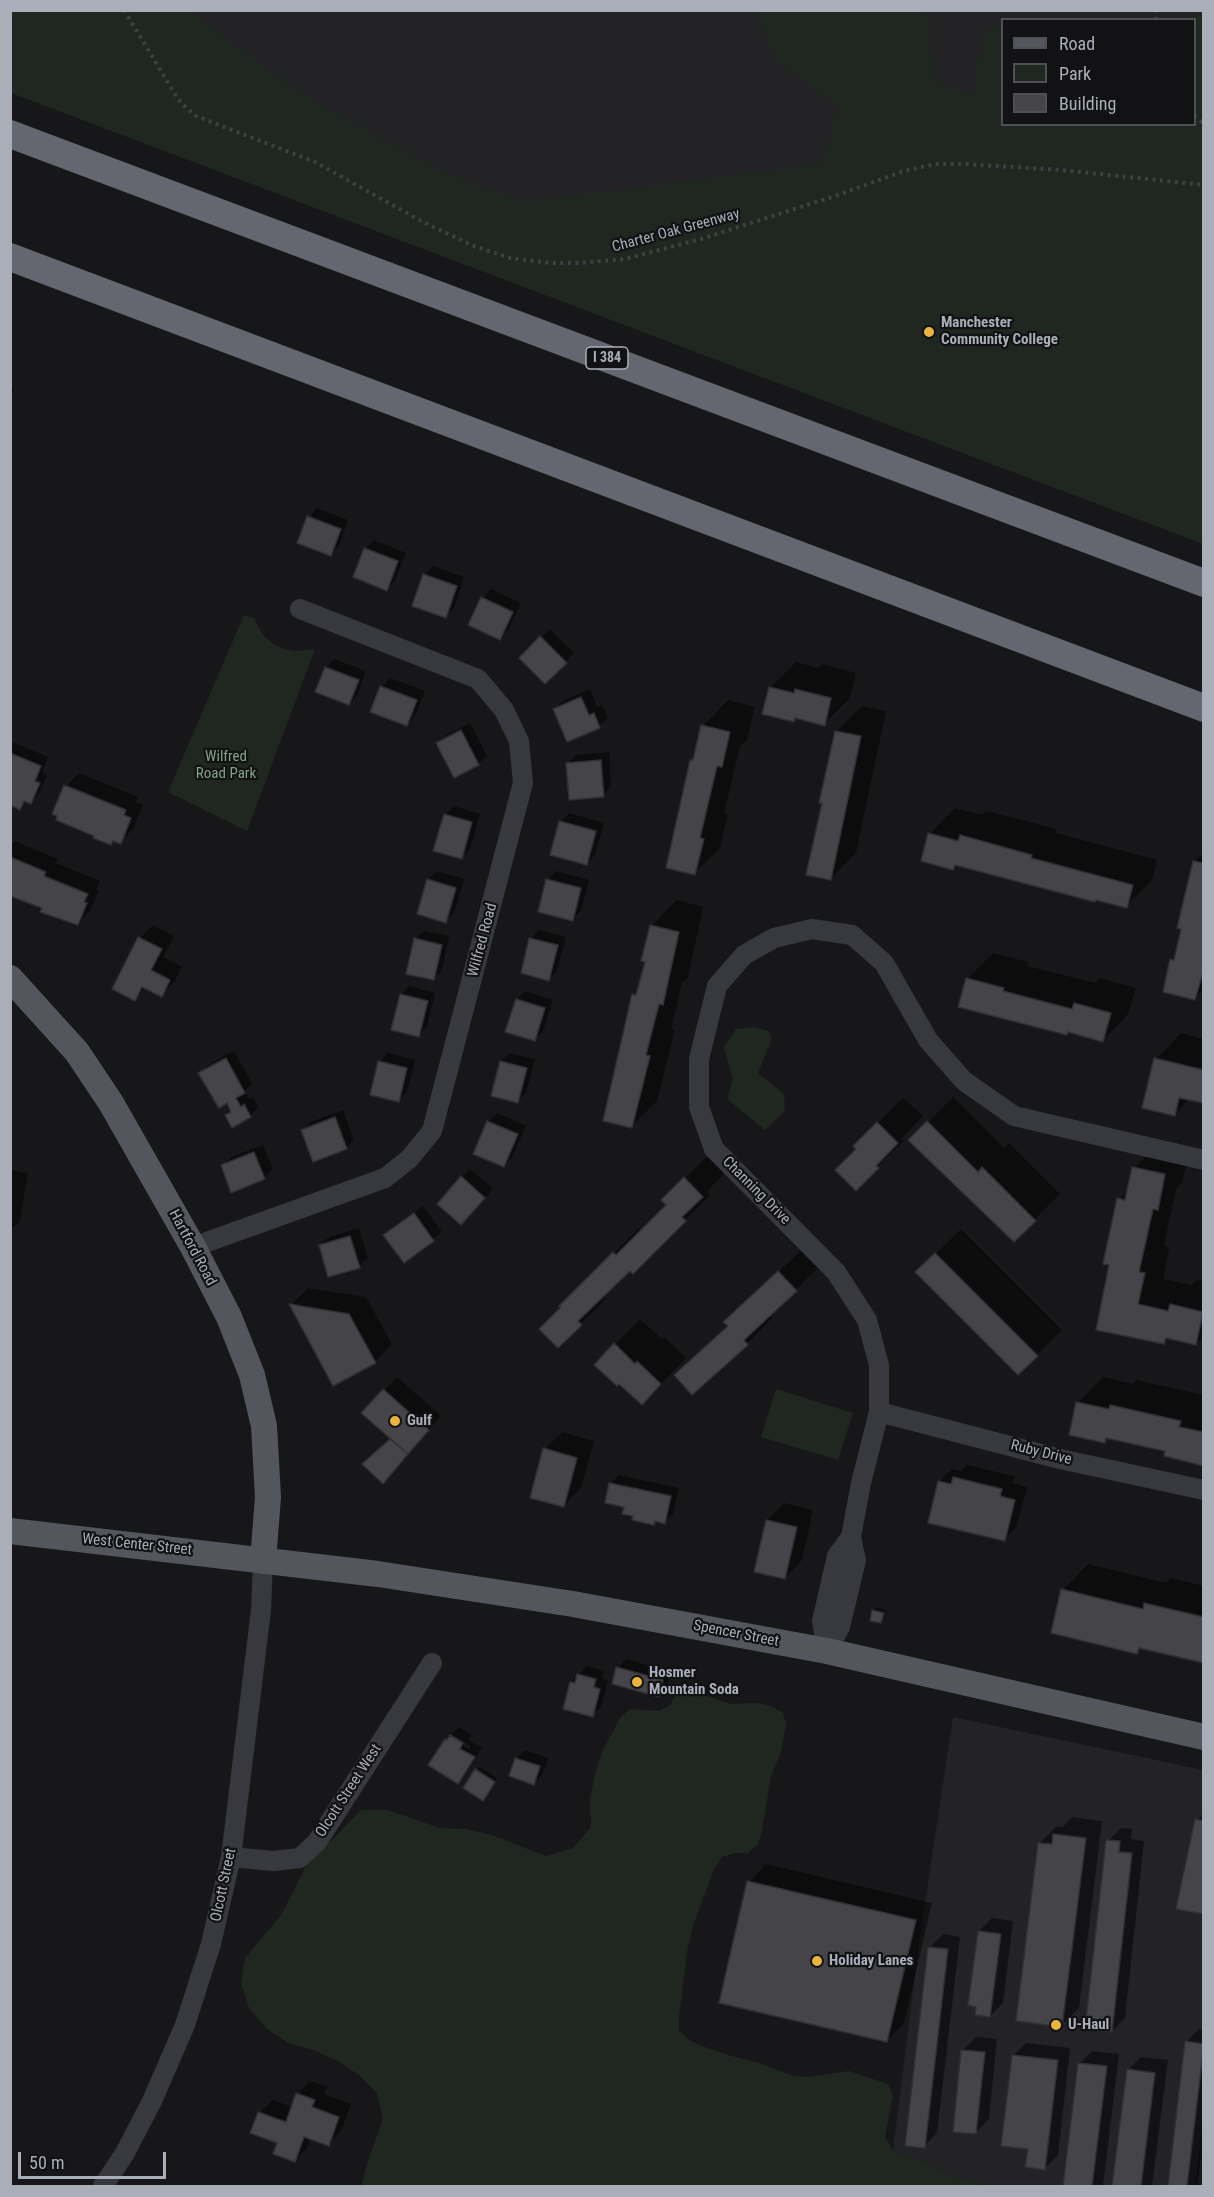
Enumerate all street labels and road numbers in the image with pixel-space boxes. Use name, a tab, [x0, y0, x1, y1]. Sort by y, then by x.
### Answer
street label: Charter Oak Greenway	[610, 205, 742, 257]
road number: I 384	[586, 347, 628, 369]
street label: Wilfred Road	[465, 901, 501, 979]
street label: Channing Drive	[718, 1153, 794, 1229]
street label: Hartford Road	[164, 1207, 220, 1289]
street label: Ruby Drive	[1009, 1437, 1073, 1469]
street label: West Center Street	[81, 1530, 193, 1560]
street label: Spencer Street	[692, 1617, 780, 1651]
street label: Olcott Street West	[312, 1741, 386, 1841]
street label: Olcott Street	[207, 1847, 241, 1923]

